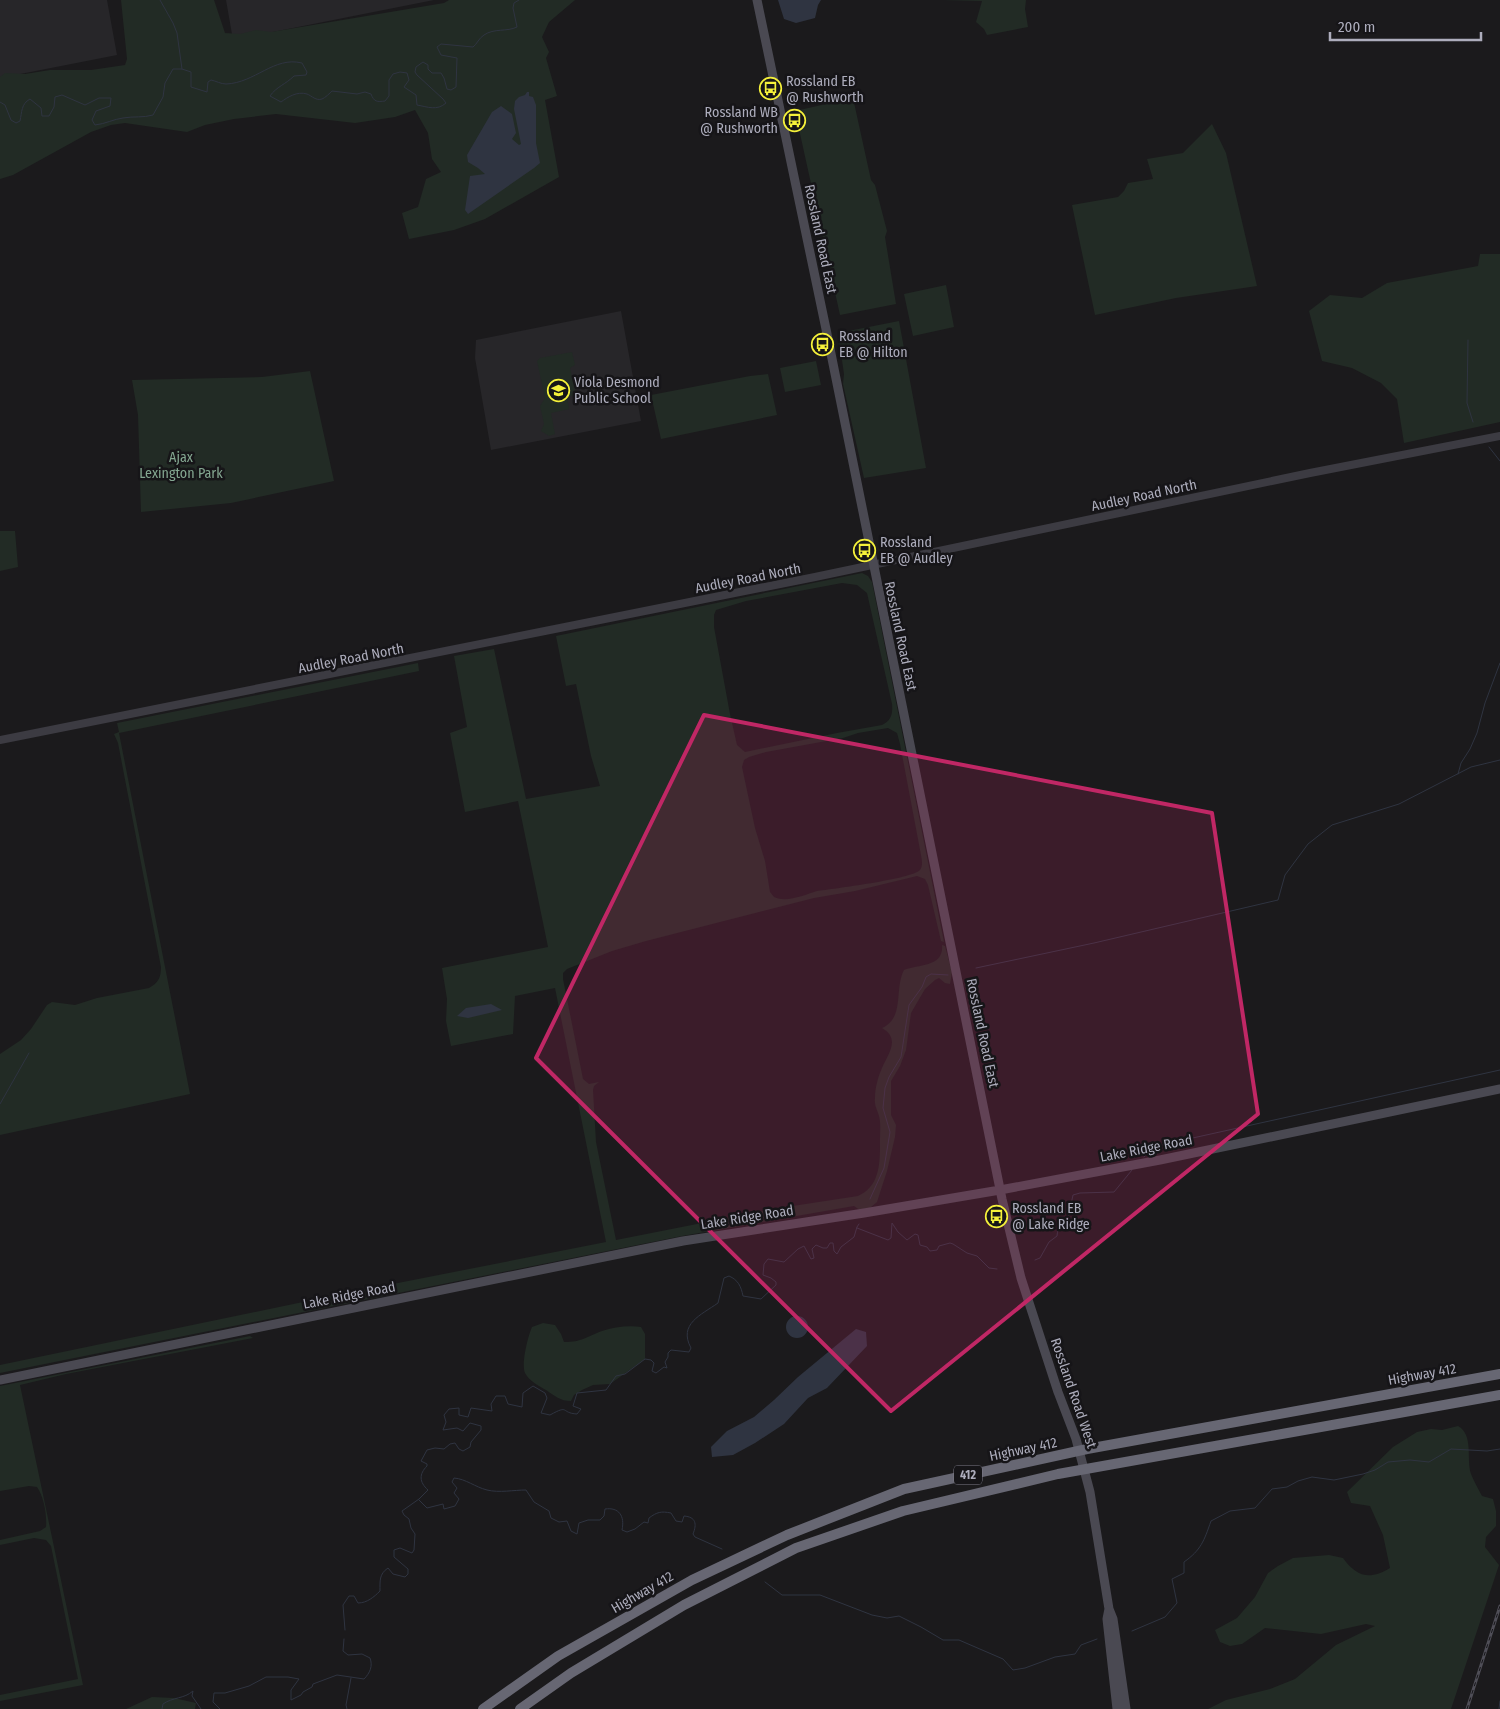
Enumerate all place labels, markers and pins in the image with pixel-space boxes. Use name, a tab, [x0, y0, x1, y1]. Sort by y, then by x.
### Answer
place label: Rossland EB @ Rushworth	[786, 73, 864, 106]
bus stop icon: Rossland EB @ Rushworth	[758, 77, 782, 101]
place label: Rossland WB @ Rushworth	[700, 104, 778, 137]
bus stop icon: Rossland WB @ Rushworth	[782, 108, 806, 132]
place label: Rossland EB @ Hilton	[839, 328, 908, 361]
bus stop icon: Rossland EB @ Hilton	[811, 332, 835, 356]
place label: Viola Desmond Public School	[574, 374, 660, 407]
school or university icon: Viola Desmond Public School	[546, 378, 570, 402]
place label: Rossland EB @ Audley	[880, 534, 953, 567]
bus stop icon: Rossland EB @ Audley	[852, 538, 876, 562]
place label: Rossland EB @ Lake Ridge	[1012, 1200, 1090, 1233]
bus stop icon: Rossland EB @ Lake Ridge	[984, 1204, 1008, 1228]

